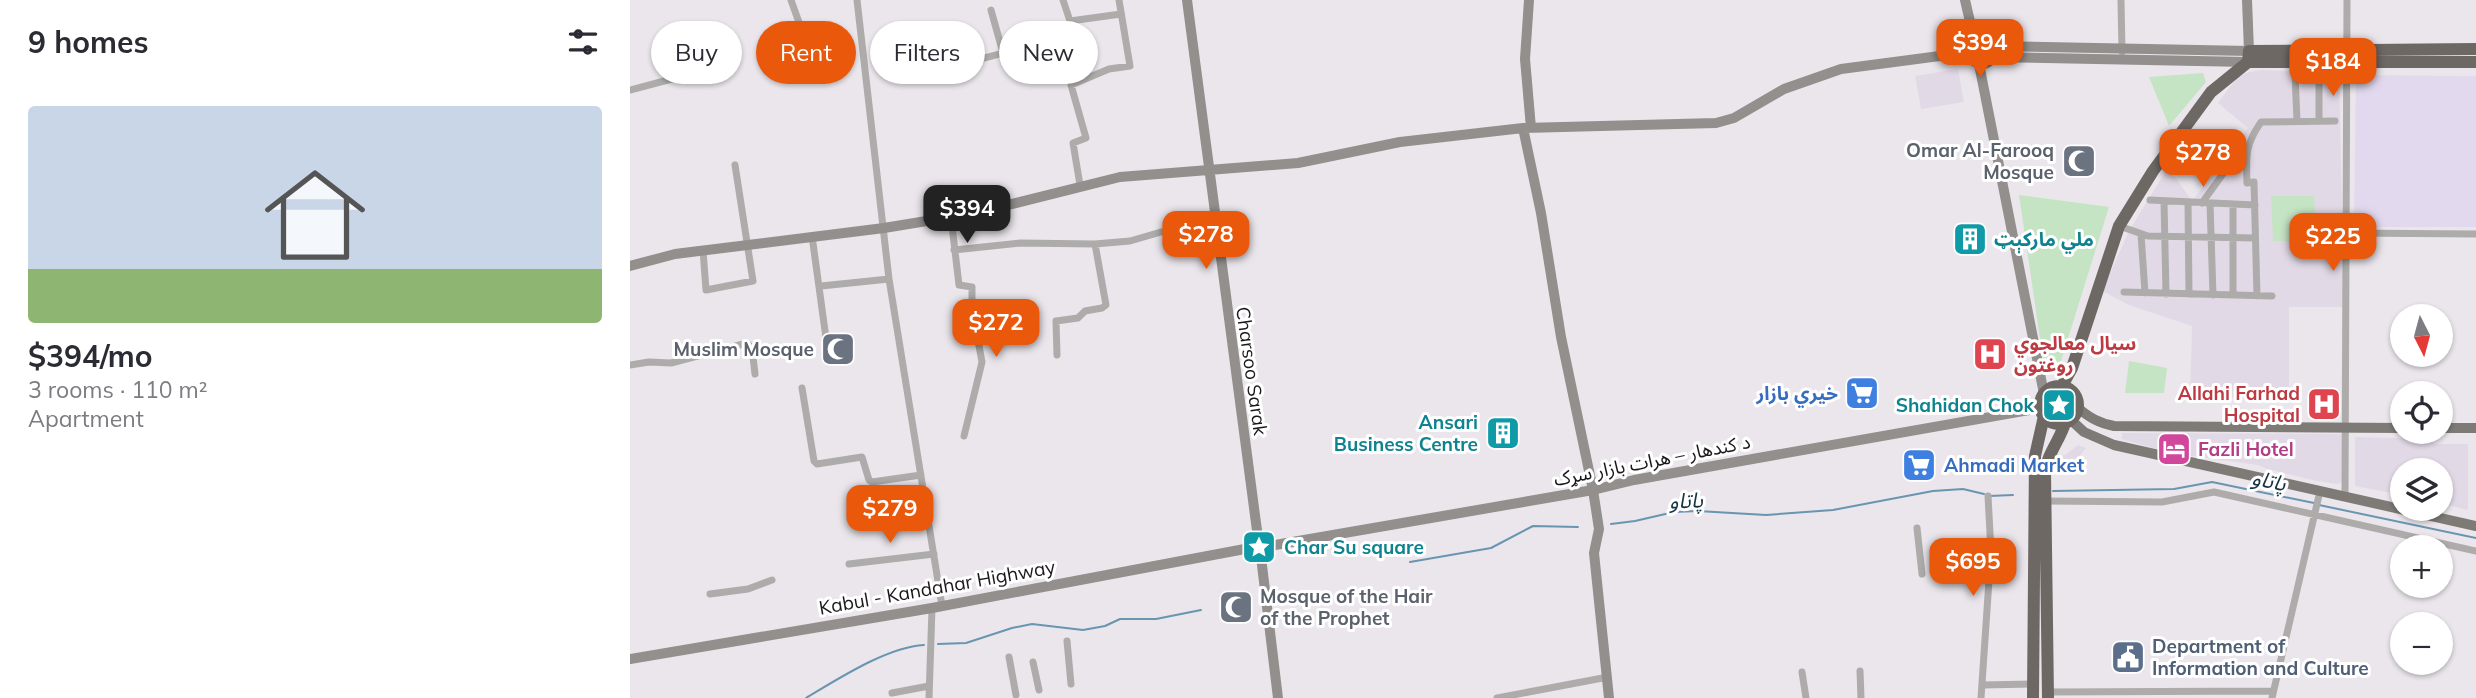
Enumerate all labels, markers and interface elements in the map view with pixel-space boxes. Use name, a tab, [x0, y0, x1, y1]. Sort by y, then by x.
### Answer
pin: $394	[1939, 20, 2021, 79]
chip: Buy	[651, 21, 742, 84]
chip: Rent	[756, 21, 856, 84]
chip: Filters	[870, 21, 985, 84]
chip: New	[999, 21, 1098, 84]
text: 9 homes	[28, 23, 149, 61]
icon: filters	[564, 23, 602, 61]
text: $394	[1952, 27, 2008, 56]
pin: $184	[2292, 38, 2374, 98]
text: $184	[2305, 46, 2361, 75]
pin: $278	[2162, 130, 2244, 189]
text: $278	[2175, 137, 2231, 166]
place label: Omar Al-Farooq Mosque	[1906, 138, 2054, 184]
mosque icon: Omar Al-Farooq Mosque	[2060, 142, 2098, 180]
icon: home	[252, 152, 378, 278]
pin: $394	[926, 186, 1008, 245]
text: $394	[939, 193, 995, 222]
pin: $278	[1165, 212, 1247, 271]
pin: $225	[2292, 214, 2374, 273]
text: $278	[1178, 219, 1234, 248]
building icon: ملي مارکېټ	[1951, 220, 1989, 258]
text: $225	[2305, 221, 2361, 250]
place label: ملي مارکېټ	[1994, 227, 2094, 254]
pin: $272	[955, 300, 1037, 359]
north arrow	[2390, 304, 2454, 368]
map controls	[2390, 304, 2453, 675]
street label: Charsoo Sarak	[1231, 305, 1273, 437]
text: $272	[968, 307, 1024, 336]
mosque icon: Muslim Mosque	[819, 330, 857, 368]
place label: سيال معالجوي روغتون	[2014, 331, 2136, 377]
hospital icon: سيال معالجوي روغتون	[1971, 335, 2009, 373]
text: $394/mo	[28, 337, 152, 375]
place label: Muslim Mosque	[674, 337, 814, 361]
supermarket icon: خیري بازار	[1843, 374, 1881, 412]
text: 3 rooms · 110 m²	[28, 375, 208, 404]
place label: خیري بازار	[1756, 381, 1838, 408]
place label: Allahi Farhad Hospital	[2178, 381, 2300, 427]
button: locate	[2390, 381, 2453, 444]
hospital icon: Allahi Farhad Hospital	[2305, 385, 2343, 423]
place icon: Shahidan Chok	[2040, 386, 2078, 424]
place label: Shahidan Chok	[1896, 393, 2035, 417]
text: Apartment	[28, 404, 144, 433]
place label: Ansari Business Centre	[1334, 410, 1478, 456]
building icon: Ansari Business Centre	[1484, 414, 1522, 452]
street label: د کندهار – هرات بازار سړک	[1552, 429, 1752, 491]
hotel icon: Fazli Hotel	[2155, 430, 2193, 468]
place label: Fazli Hotel	[2198, 437, 2294, 461]
supermarket icon: Ahmadi Market	[1900, 446, 1938, 484]
place label: Ahmadi Market	[1944, 453, 2084, 477]
button: layers	[2390, 458, 2453, 521]
water label: پاتاو	[2249, 464, 2289, 499]
pin: $279	[849, 486, 931, 545]
water label: پاتاو	[1668, 486, 1704, 516]
text: $279	[862, 493, 918, 522]
place icon: Char Su square	[1240, 528, 1278, 566]
place label: Char Su square	[1284, 535, 1424, 559]
button: +	[2390, 535, 2453, 598]
pin: $695	[1932, 538, 2014, 598]
text: $695	[1945, 546, 2001, 575]
street label: Kabul - Kandahar Highway	[817, 554, 1057, 620]
place label: Mosque of the Hair of the Prophet	[1260, 584, 1433, 630]
mosque icon: Mosque of the Hair of the Prophet	[1217, 588, 1255, 626]
button: −	[2390, 612, 2453, 675]
place label: Department of Information and Culture	[2152, 634, 2369, 680]
public building icon: Department of Information and Culture	[2109, 638, 2147, 676]

